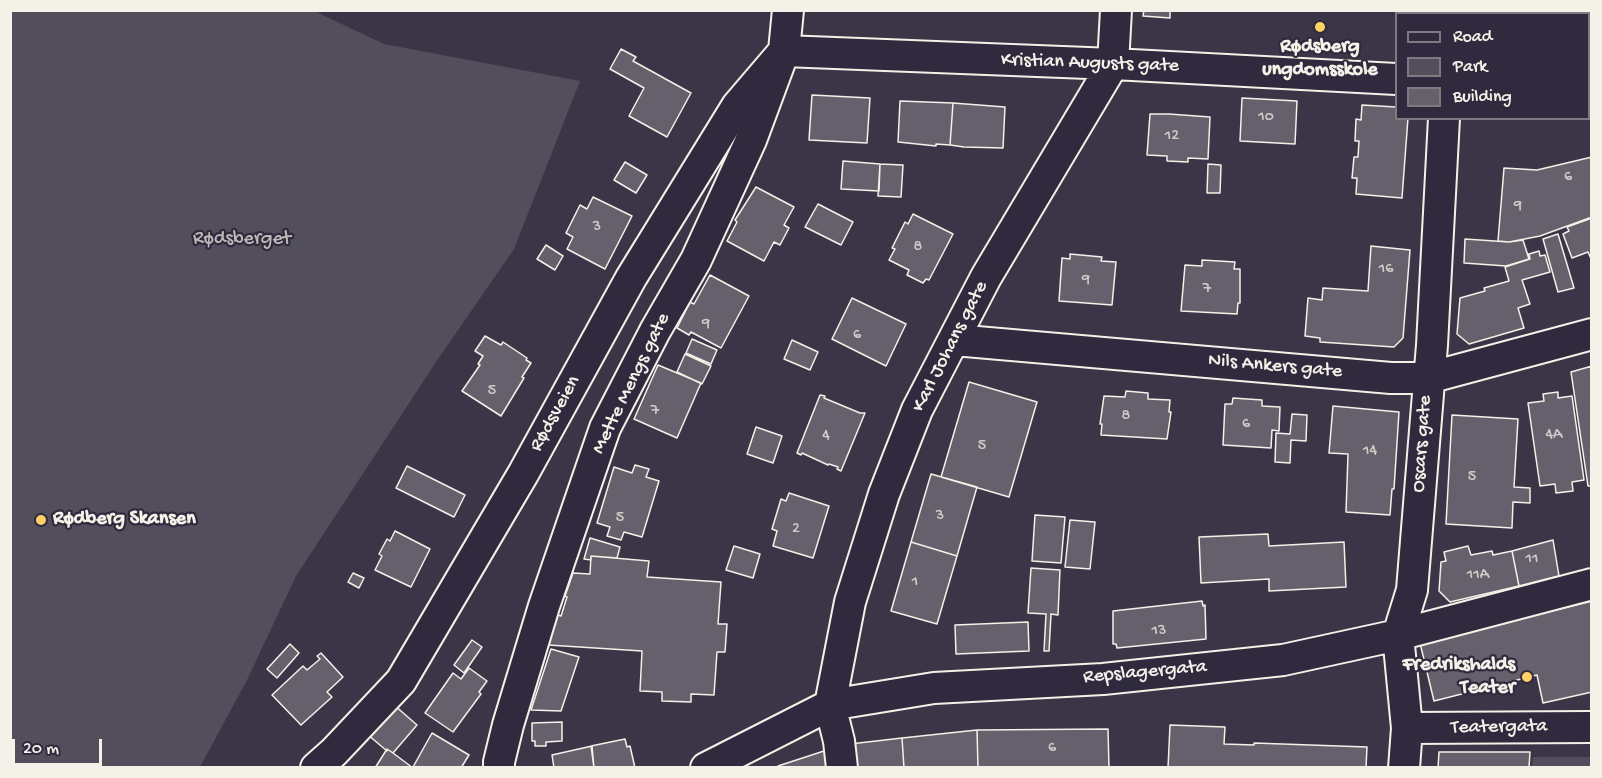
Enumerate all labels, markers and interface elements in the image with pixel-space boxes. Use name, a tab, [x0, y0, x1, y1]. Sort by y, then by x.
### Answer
legend	[1395, 12, 1590, 120]
marker: Rødsberg ungdomsskole	[1313, 20, 1327, 34]
text: Road	[1453, 27, 1492, 48]
place label: Rødsberg ungdomsskole	[1262, 36, 1378, 83]
street label: Kristian Augusts gate	[1001, 49, 1179, 79]
text: Park	[1453, 57, 1487, 78]
text: Building	[1453, 87, 1512, 108]
house number: 10	[1258, 108, 1274, 128]
house number: 12	[1165, 127, 1179, 147]
house number: 6	[1564, 168, 1572, 188]
house number: 9	[1514, 197, 1522, 217]
house number: 3	[593, 218, 601, 238]
park label: Rødsberget	[193, 228, 291, 252]
house number: 8	[914, 238, 922, 258]
house number: 16	[1379, 260, 1393, 280]
house number: 9	[1082, 271, 1090, 291]
street label: Karl Johans gate	[908, 278, 994, 416]
house number: 7	[1203, 280, 1211, 300]
street label: Mette Mengs gate	[588, 310, 676, 458]
house number: 9	[702, 315, 710, 335]
house number: 6	[853, 326, 861, 346]
street label: Nils Ankers gate	[1207, 349, 1343, 385]
street label: Rødsveien	[525, 372, 587, 456]
house number: 5	[488, 382, 496, 402]
street label: Oscars gate	[1408, 395, 1438, 493]
house number: 7	[651, 402, 659, 422]
house number: 8	[1122, 407, 1130, 427]
house number: 6	[1242, 415, 1250, 435]
house number: 4A	[1545, 426, 1563, 446]
house number: 4	[822, 427, 830, 447]
house number: 5	[978, 437, 986, 457]
house number: 14	[1363, 442, 1377, 462]
house number: 5	[1468, 468, 1476, 488]
house number: 3	[936, 507, 944, 527]
place label: Rødberg Skansen	[53, 508, 196, 532]
house number: 5	[616, 509, 624, 529]
marker: Rødberg Skansen	[34, 513, 48, 527]
house number: 2	[792, 520, 800, 540]
house number: 11	[1526, 550, 1538, 570]
house number: 11A	[1467, 566, 1489, 586]
house number: 1	[912, 573, 918, 593]
house number: 13	[1152, 622, 1166, 642]
place label: Fredrikshalds Teater	[1403, 654, 1515, 701]
street label: Repslagergata	[1082, 656, 1208, 690]
marker: Fredrikshalds Teater	[1520, 670, 1534, 684]
street label: Teatergata	[1451, 715, 1547, 741]
scale bar	[15, 727, 105, 765]
text: 20 m	[23, 739, 59, 760]
house number: 6	[1048, 739, 1056, 759]

